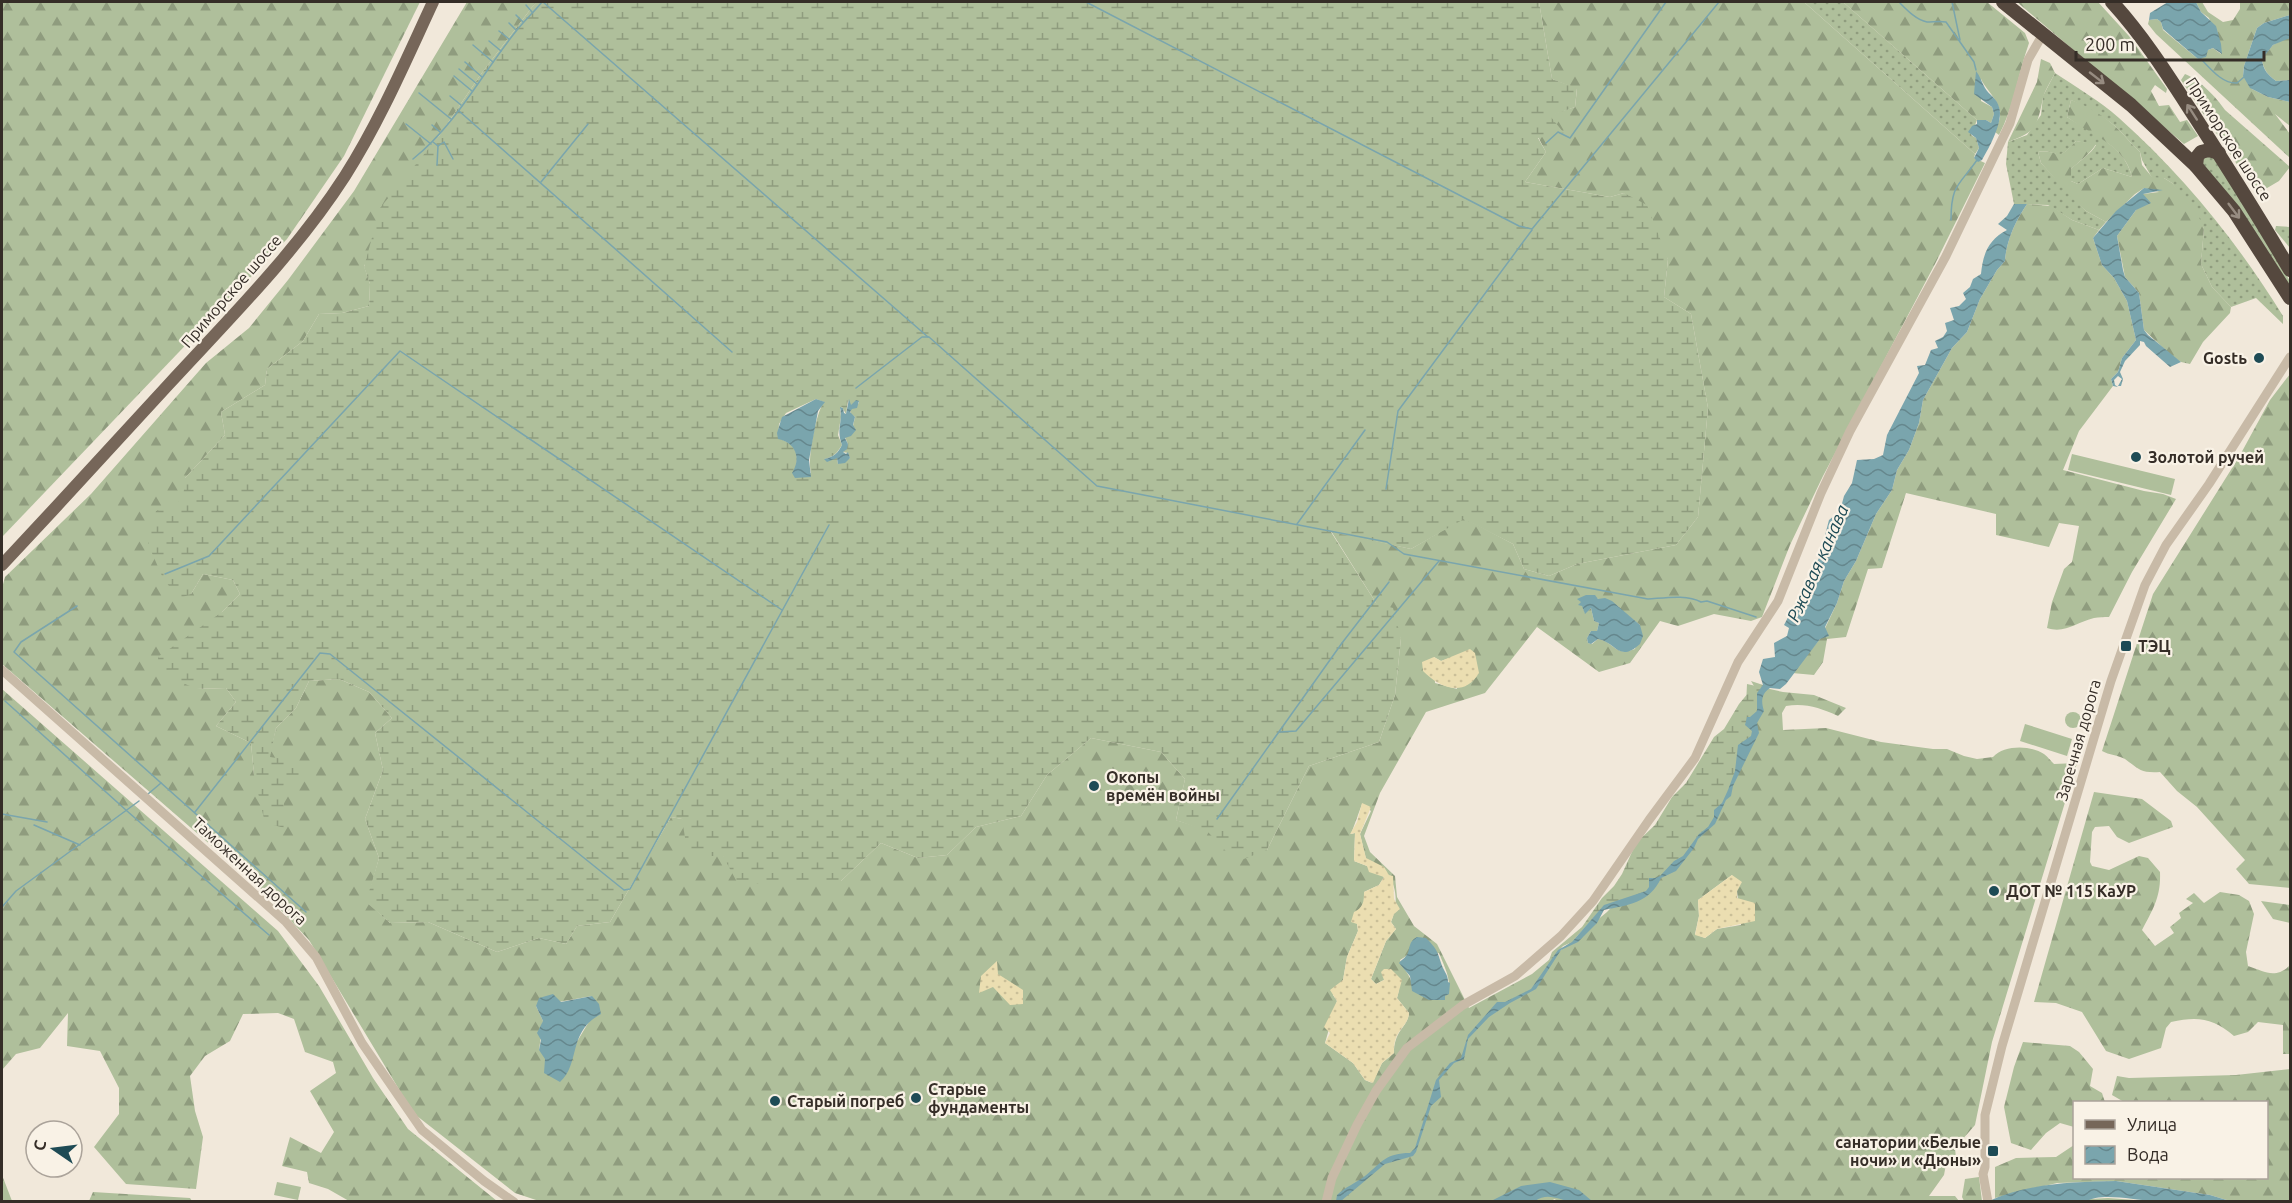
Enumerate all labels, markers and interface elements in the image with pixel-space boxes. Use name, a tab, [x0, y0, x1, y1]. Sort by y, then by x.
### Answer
scale bar	[2076, 24, 2264, 62]
text: 200 m	[2085, 34, 2135, 54]
one-way arrow	[2089, 71, 2105, 84]
street label: Приморское шоссе	[2182, 74, 2276, 204]
one-way arrow	[2185, 104, 2197, 121]
one-way arrow	[2227, 203, 2240, 219]
street label: Приморское шоссе	[177, 231, 285, 351]
place label: Gostь	[2203, 349, 2247, 367]
marker: Gostь	[2252, 351, 2266, 365]
place label: Золотой ручей	[2148, 448, 2264, 466]
marker: Золотой ручей	[2129, 450, 2143, 464]
water label: Ржавая канава	[1782, 501, 1852, 624]
place label: ТЭЦ	[2138, 637, 2171, 655]
marker: ТЭЦ	[2119, 639, 2133, 653]
street label: Заречная дорога	[2052, 677, 2104, 803]
place label: Окопы времён войны	[1106, 768, 1220, 804]
marker: Окопы времён войны	[1087, 779, 1101, 793]
street label: Таможенная дорога	[189, 814, 311, 928]
place label: ДОТ № 115 КаУР	[2006, 882, 2136, 900]
marker: ДОТ № 115 КаУР	[1987, 884, 2001, 898]
place label: Старые фундаменты	[928, 1080, 1029, 1116]
marker: Старые фундаменты	[909, 1091, 923, 1105]
place label: Старый погреб	[787, 1092, 904, 1110]
marker: Старый погреб	[768, 1094, 782, 1108]
legend	[2073, 1101, 2268, 1179]
text: Улица	[2127, 1114, 2177, 1134]
north arrow	[24, 1119, 84, 1179]
place label: санатории «Белые ночи» и «Дюны»	[1835, 1133, 1981, 1169]
text: С	[29, 1138, 49, 1153]
marker: санатории «Белые ночи» и «Дюны»	[1986, 1144, 2000, 1158]
text: Вода	[2127, 1144, 2169, 1164]

